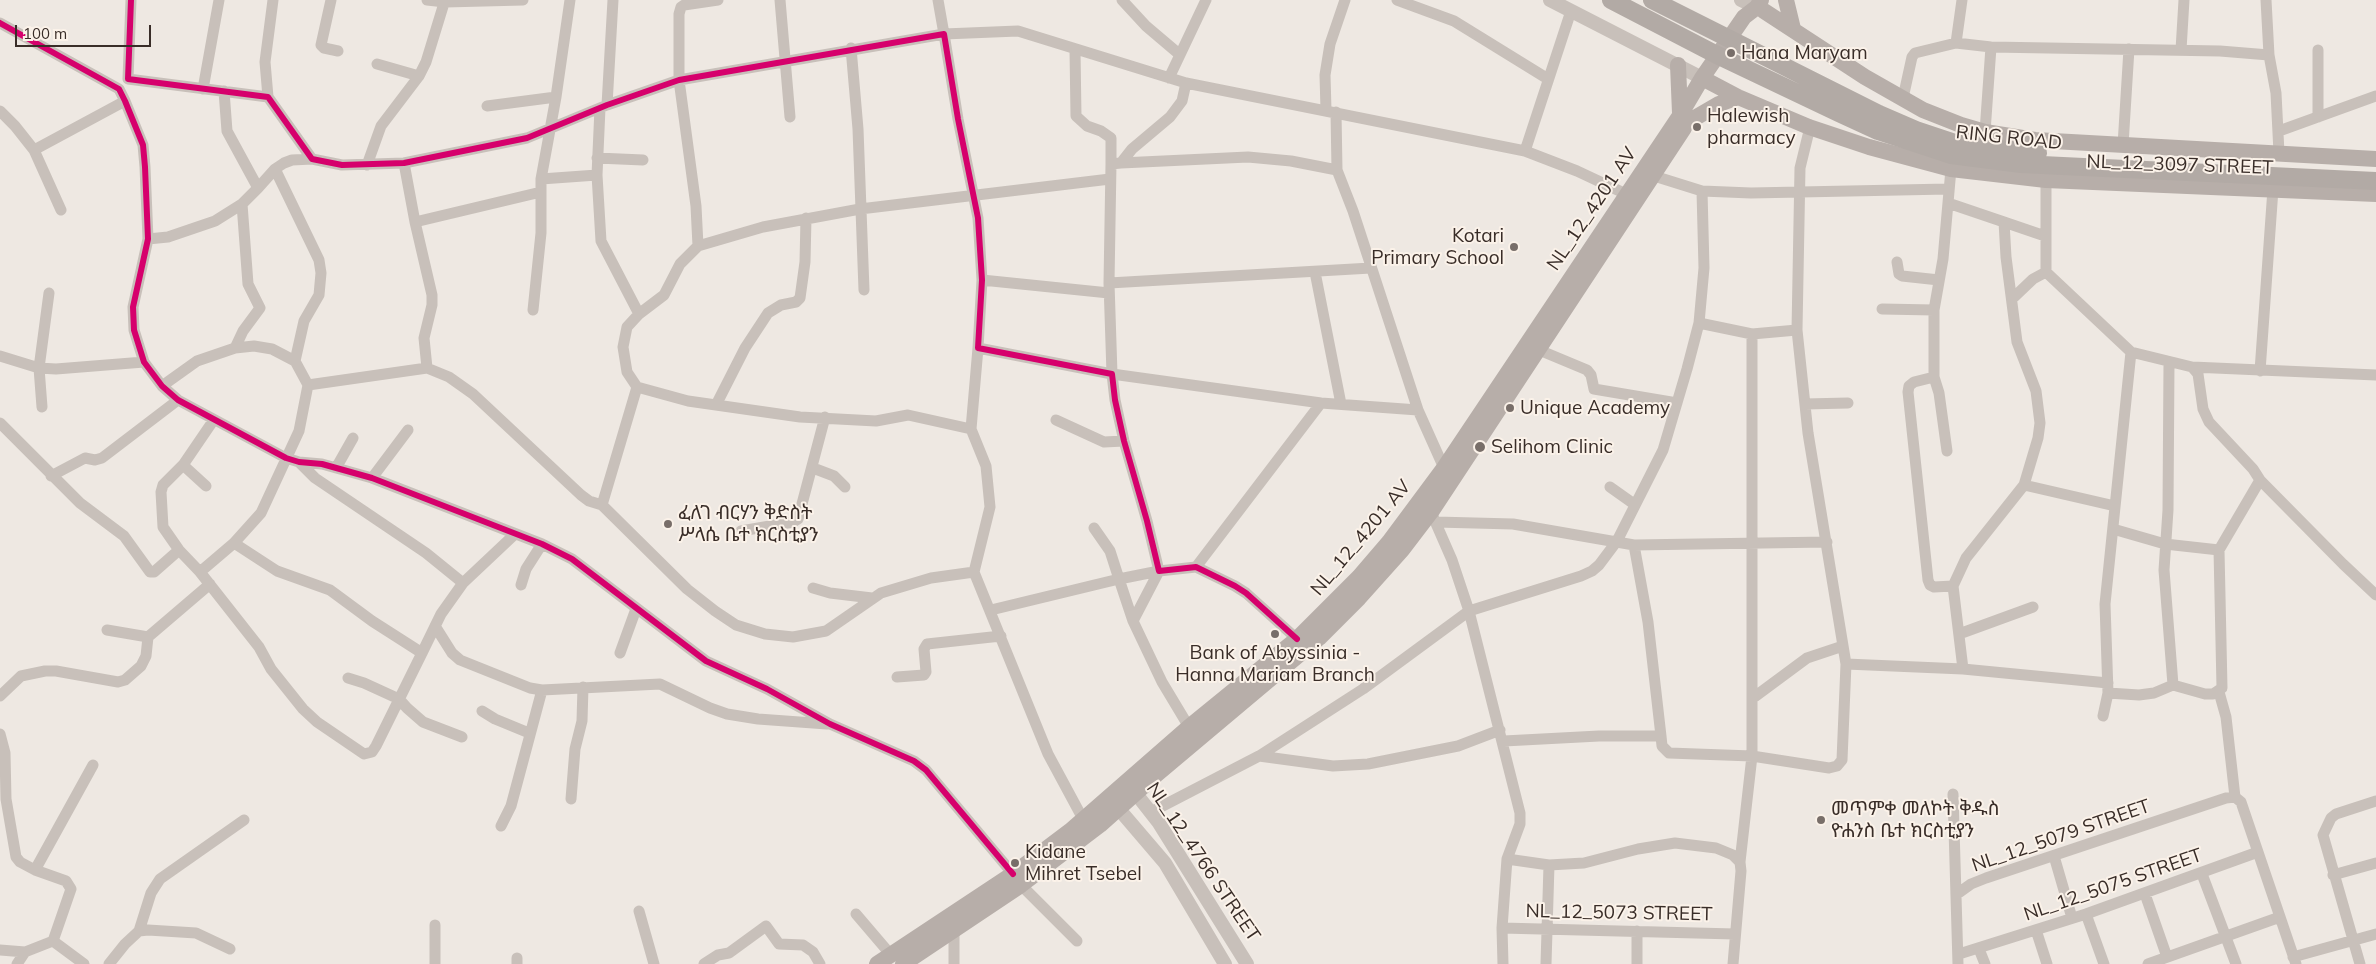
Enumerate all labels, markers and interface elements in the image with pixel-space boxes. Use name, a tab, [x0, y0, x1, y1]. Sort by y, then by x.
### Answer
scale bar	[18, 15, 154, 47]
text: 100 m	[23, 24, 67, 43]
place label: Hana Maryam	[1741, 42, 1868, 64]
marker: Hana Maryam	[1725, 47, 1737, 59]
place label: Halewish pharmacy	[1707, 105, 1795, 149]
marker: Halewish pharmacy	[1691, 121, 1703, 133]
street label: RING ROAD	[1955, 121, 2063, 155]
street label: NL_12_4201 AV	[1542, 143, 1642, 275]
street label: NL_12_3097 STREET	[2086, 150, 2274, 180]
place label: Kotari Primary School	[1371, 225, 1504, 269]
marker: Kotari Primary School	[1508, 241, 1520, 253]
place label: Unique Academy	[1520, 397, 1670, 419]
marker: Unique Academy	[1504, 402, 1516, 414]
place label: Selihom Clinic	[1491, 436, 1613, 458]
marker: Selihom Clinic	[1473, 440, 1487, 454]
street label: NL_12_4201 AV	[1306, 476, 1416, 600]
place label: ፈለገ ብርሃን ቅድስት ሥላሴ ቤተ ክርስቲያን	[678, 502, 819, 546]
marker: ፈለገ ብርሃን ቅድስት ሥላሴ ቤተ ክርስቲያን	[662, 518, 674, 530]
marker: Bank of Abyssinia - Hanna Mariam Branch	[1269, 628, 1281, 640]
place label: Bank of Abyssinia - Hanna Mariam Branch	[1175, 642, 1375, 686]
street label: NL_12_4766 STREET	[1141, 778, 1265, 946]
street label: NL_12_5079 STREET	[1969, 795, 2153, 877]
place label: መጥምቀ መለኮት ቅዱስ ዮሐንስ ቤተ ክርስቲያን	[1831, 798, 1999, 842]
marker: መጥምቀ መለኮት ቅዱስ ዮሐንስ ቤተ ክርስቲያን	[1815, 814, 1827, 826]
place label: Kidane Mihret Tsebel	[1025, 841, 1142, 885]
street label: NL_12_5075 STREET	[2021, 844, 2205, 926]
marker: Kidane Mihret Tsebel	[1009, 857, 1021, 869]
street label: NL_12_5073 STREET	[1525, 900, 1713, 926]

